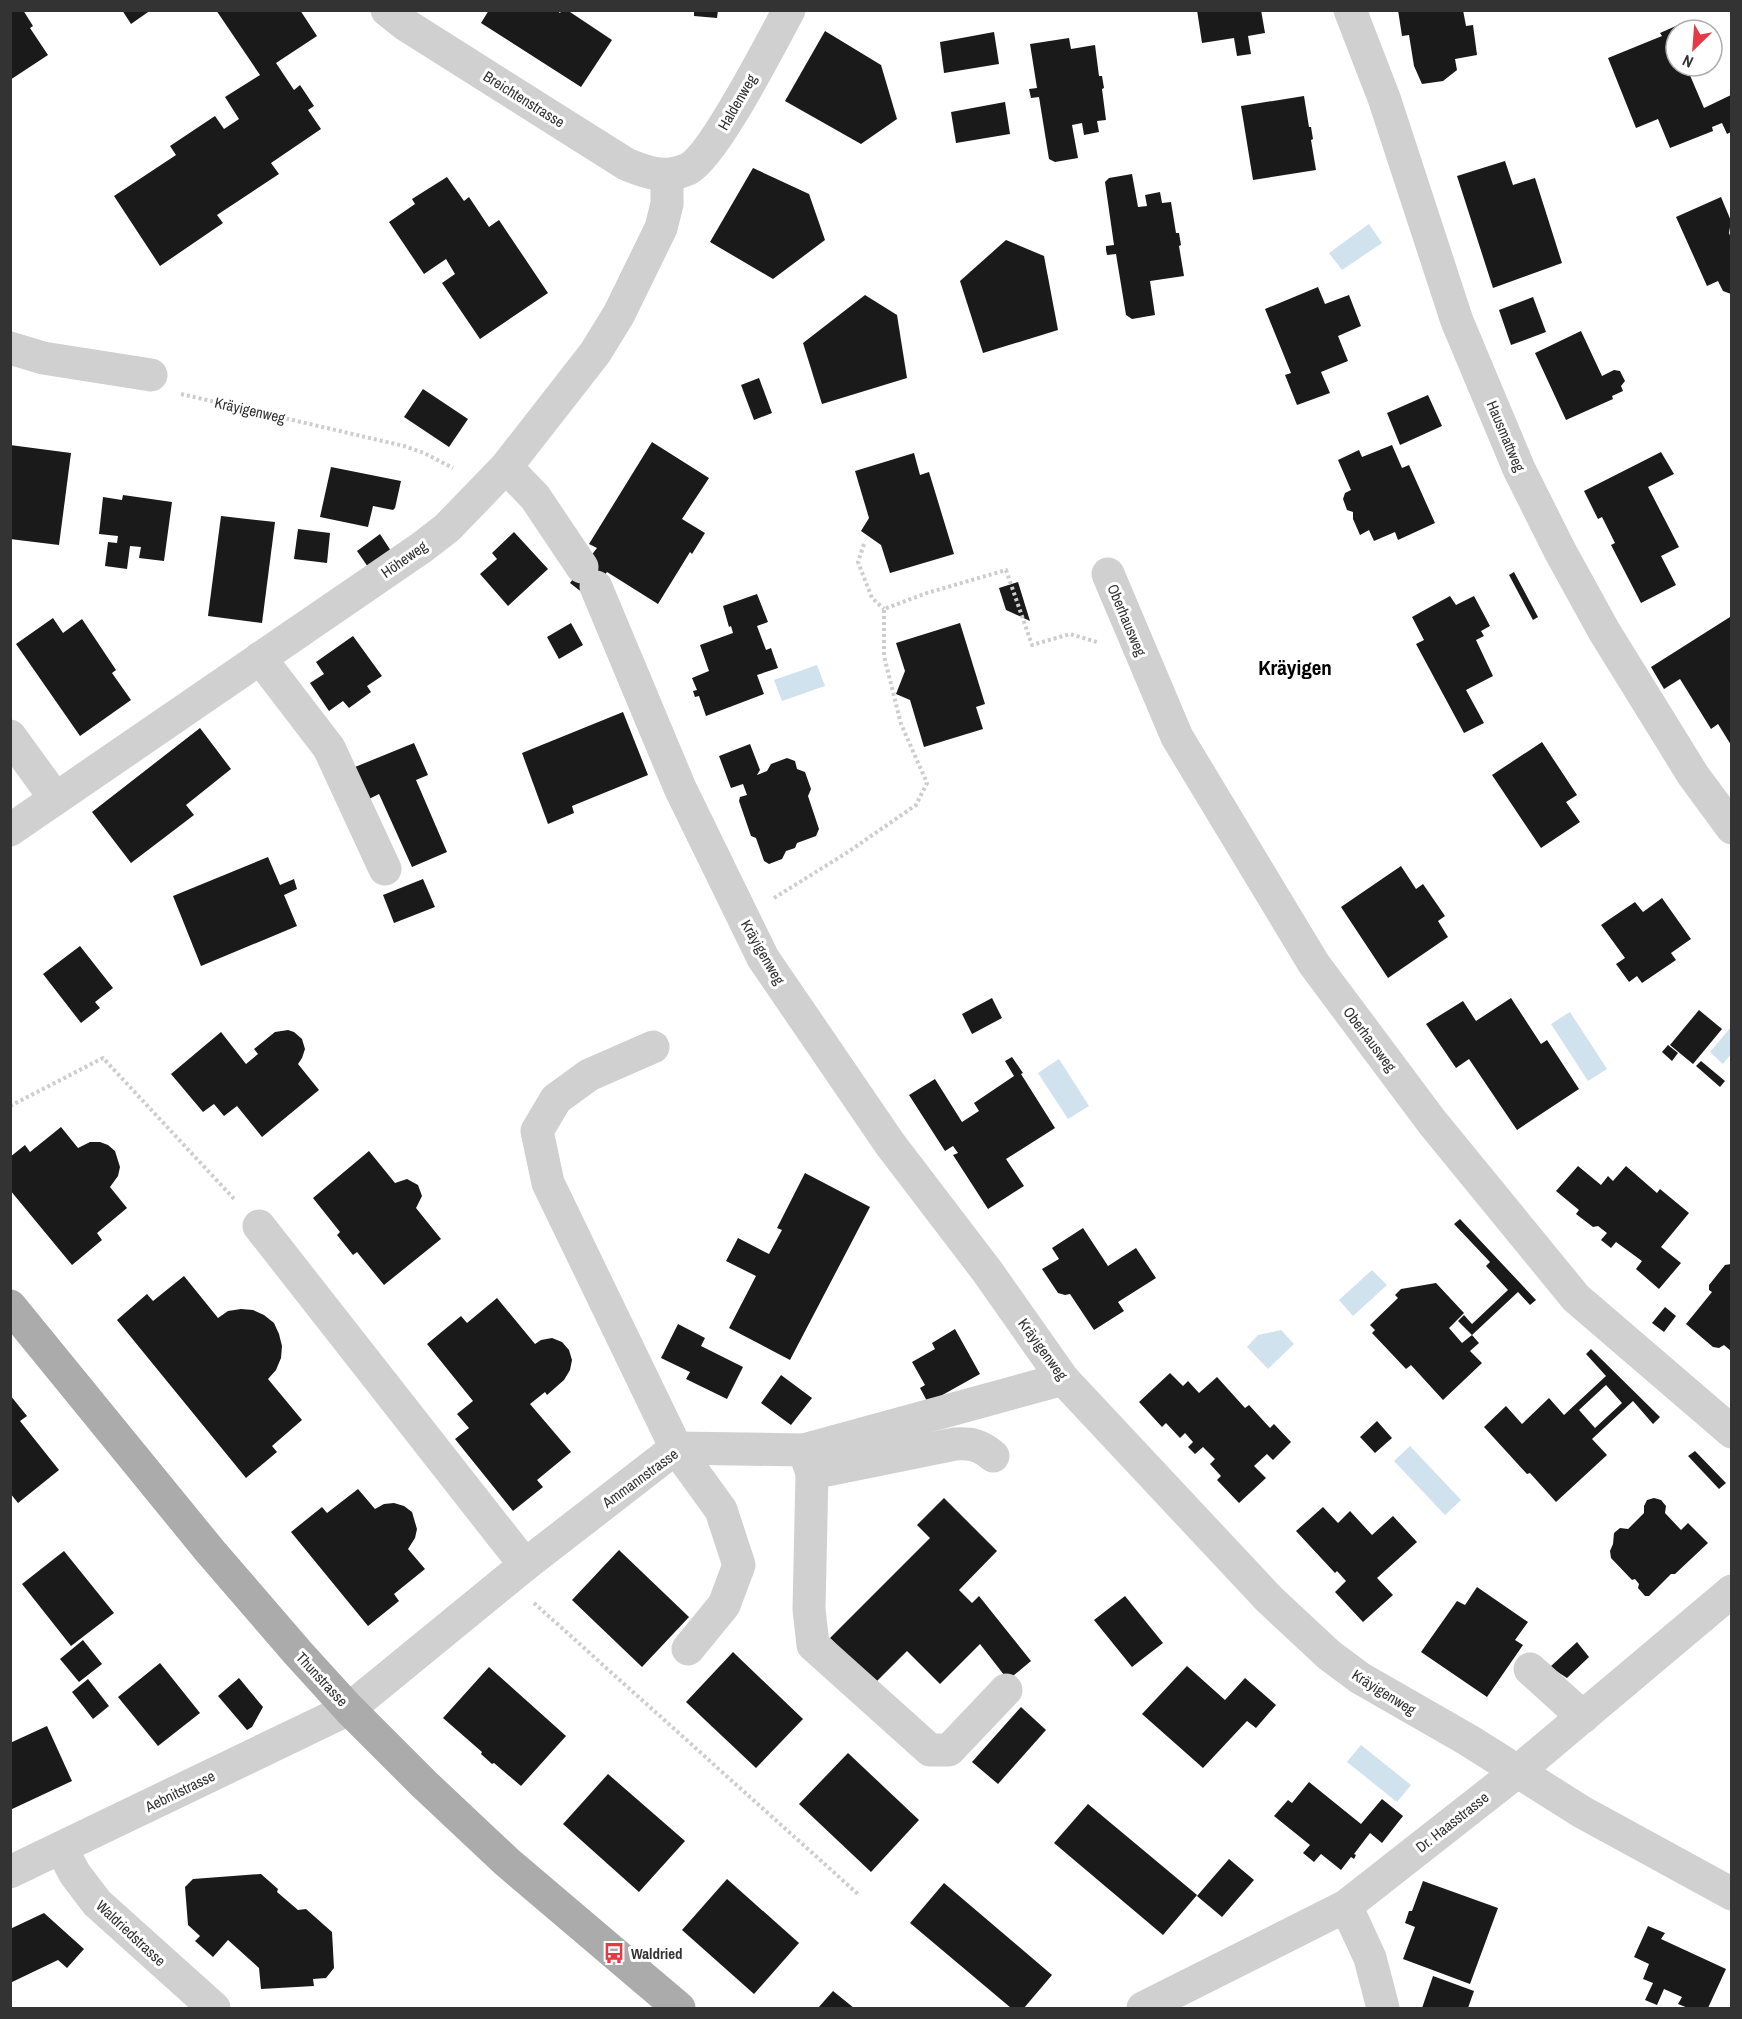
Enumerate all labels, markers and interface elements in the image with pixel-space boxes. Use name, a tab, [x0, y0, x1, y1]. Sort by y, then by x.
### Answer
north arrow	[1664, 18, 1724, 78]
text: N	[1679, 50, 1697, 74]
street label: Breichtenstrasse	[479, 66, 569, 132]
street label: Haldenweg	[713, 70, 762, 134]
street label: Kräyigenweg	[213, 392, 287, 428]
street label: Hausmattweg	[1482, 397, 1530, 475]
street label: Höheweg	[377, 535, 431, 583]
street label: Oberhausweg	[1102, 581, 1152, 659]
district label: Kräyigen	[1258, 653, 1332, 682]
street label: Kräyigenweg	[736, 916, 790, 988]
street label: Oberhausweg	[1339, 1002, 1402, 1076]
street label: Kräyigenweg	[1013, 1314, 1073, 1384]
street label: Ammannstrasse	[597, 1443, 682, 1513]
street label: Thunstrasse	[291, 1647, 353, 1711]
street label: Kräyigenweg	[1348, 1664, 1420, 1720]
street label: Aebnitstrasse	[141, 1765, 219, 1817]
street label: Dr. Haasstrasse	[1411, 1787, 1493, 1857]
street label: Waldriedstrasse	[92, 1895, 171, 1971]
bus stop icon: Waldried	[602, 1941, 626, 1965]
place label: Waldried	[631, 1943, 683, 1964]

